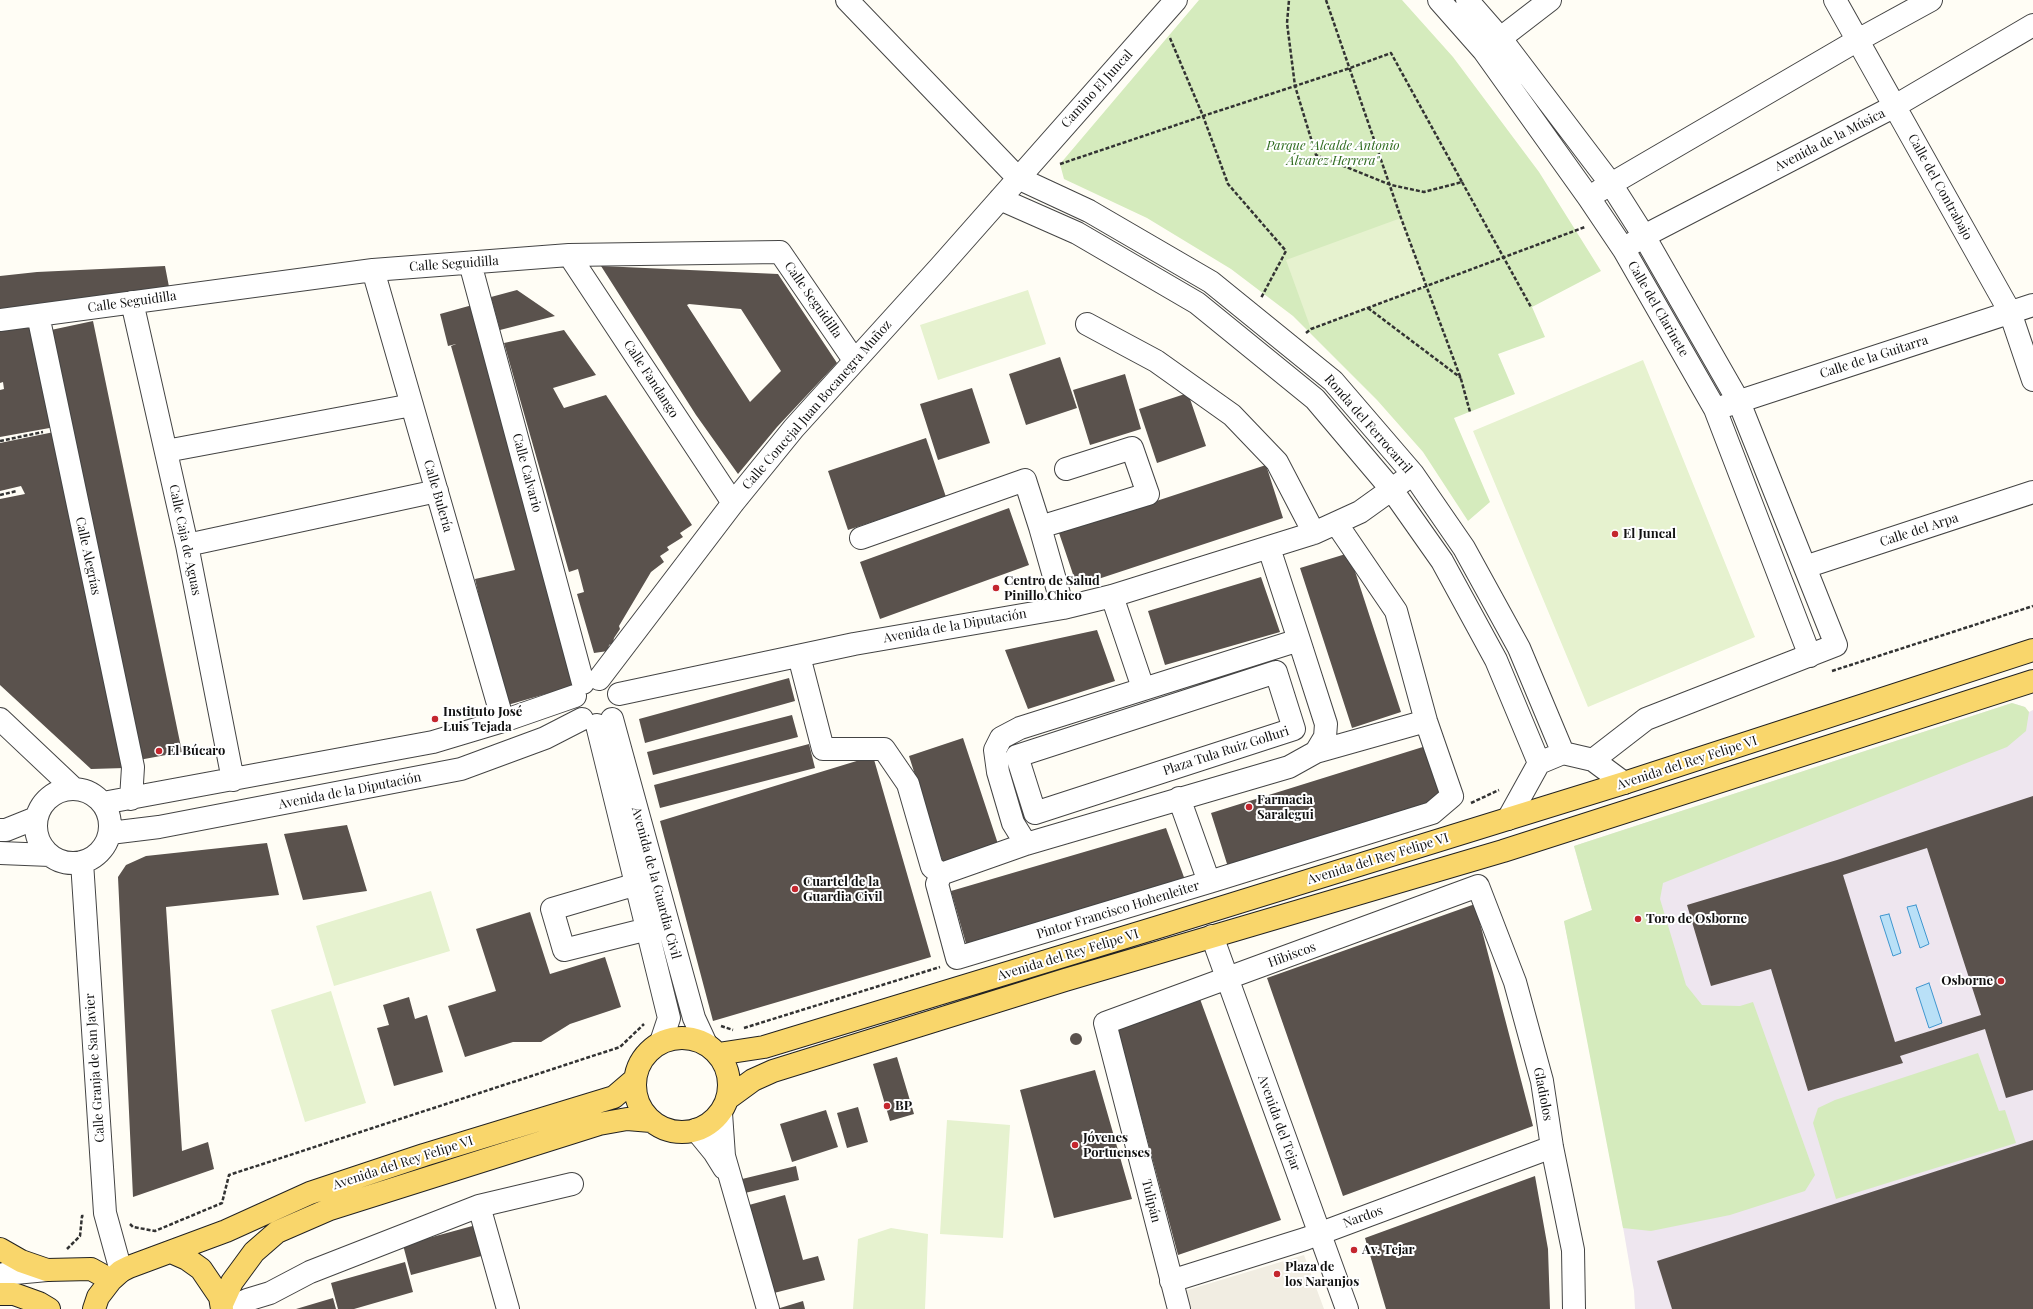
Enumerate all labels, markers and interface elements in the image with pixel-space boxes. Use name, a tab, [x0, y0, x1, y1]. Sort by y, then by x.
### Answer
street label: Camino El Juncal	[1058, 47, 1136, 131]
street label: Avenida de la Música	[1772, 105, 1888, 175]
street label: Calle del Contrabajo	[1904, 131, 1976, 243]
park label: Parque "Alcalde Antonio Álvarez Herrera"	[1266, 138, 1400, 169]
street label: Calle Seguidilla	[409, 253, 499, 275]
street label: Calle del Clarinete	[1624, 258, 1692, 360]
street label: Calle Seguidilla	[781, 259, 845, 341]
street label: Calle Seguidilla	[87, 288, 177, 316]
street label: Calle Concejal Juan Bocanegra Muñoz	[739, 317, 895, 493]
street label: Calle de la Guitarra	[1818, 332, 1930, 382]
street label: Calle Fandango	[620, 337, 682, 421]
street label: Ronda del Ferrocarril	[1321, 371, 1415, 477]
street label: Calle Calvario	[509, 432, 545, 514]
street label: Calle Bulería	[420, 458, 456, 534]
street label: Calle Caja de Aguas	[166, 483, 204, 597]
street label: Calle del Arpa	[1878, 510, 1960, 550]
street label: Calle Alegrías	[72, 515, 104, 597]
place label: El Juncal	[1623, 526, 1676, 542]
marker: El Juncal	[1610, 529, 1620, 539]
place label: Centro de Salud Pinillo Chico	[1004, 573, 1100, 604]
marker: Centro de Salud Pinillo Chico	[991, 583, 1001, 593]
street label: Avenida de la Diputación	[882, 606, 1028, 646]
place label: Instituto José Luis Tejada	[443, 704, 522, 735]
marker: Instituto José Luis Tejada	[430, 714, 440, 724]
street label: Plaza Tula Ruiz Golluri	[1161, 723, 1291, 779]
street label: Avenida del Rey Felipe VI	[1615, 733, 1759, 793]
place label: El Búcaro	[167, 743, 225, 759]
marker: El Búcaro	[154, 746, 164, 756]
street label: Avenida de la Diputación	[277, 770, 423, 812]
place label: Farmacia Saralegui	[1257, 792, 1314, 823]
marker: Farmacia Saralegui	[1244, 802, 1254, 812]
street label: Avenida de la Guardia Civil	[628, 805, 684, 961]
street label: Avenida del Rey Felipe VI	[1306, 830, 1450, 888]
place label: Cuartel de la Guardia Civil	[803, 874, 883, 905]
street label: Pintor Francisco Hohenleiter	[1035, 878, 1201, 942]
marker: Cuartel de la Guardia Civil	[790, 884, 800, 894]
place label: Toro de Osborne	[1646, 911, 1747, 927]
marker: Toro de Osborne	[1633, 914, 1643, 924]
street label: Avenida del Rey Felipe VI	[996, 926, 1140, 984]
street label: Hibiscos	[1266, 939, 1318, 971]
place label: Osborne	[1941, 973, 1993, 989]
marker: Osborne	[1996, 976, 2006, 986]
street label: Calle Granja de San Javier	[82, 993, 108, 1143]
street label: Gladiolos	[1530, 1066, 1556, 1122]
street label: Avenida del Tejar	[1254, 1073, 1304, 1173]
place label: BP	[895, 1098, 912, 1114]
marker: BP	[882, 1101, 892, 1111]
place label: Jóvenes Portuenses	[1083, 1130, 1150, 1161]
street label: Avenida del Rey Felipe VI	[331, 1133, 475, 1193]
marker: Jóvenes Portuenses	[1070, 1140, 1080, 1150]
street label: Tulipán	[1138, 1178, 1164, 1224]
street label: Nardos	[1341, 1203, 1385, 1231]
place label: Av. Tejar	[1362, 1242, 1415, 1258]
marker: Av. Tejar	[1349, 1245, 1359, 1255]
place label: Plaza de los Naranjos	[1285, 1259, 1359, 1290]
marker: Plaza de los Naranjos	[1272, 1269, 1282, 1279]

